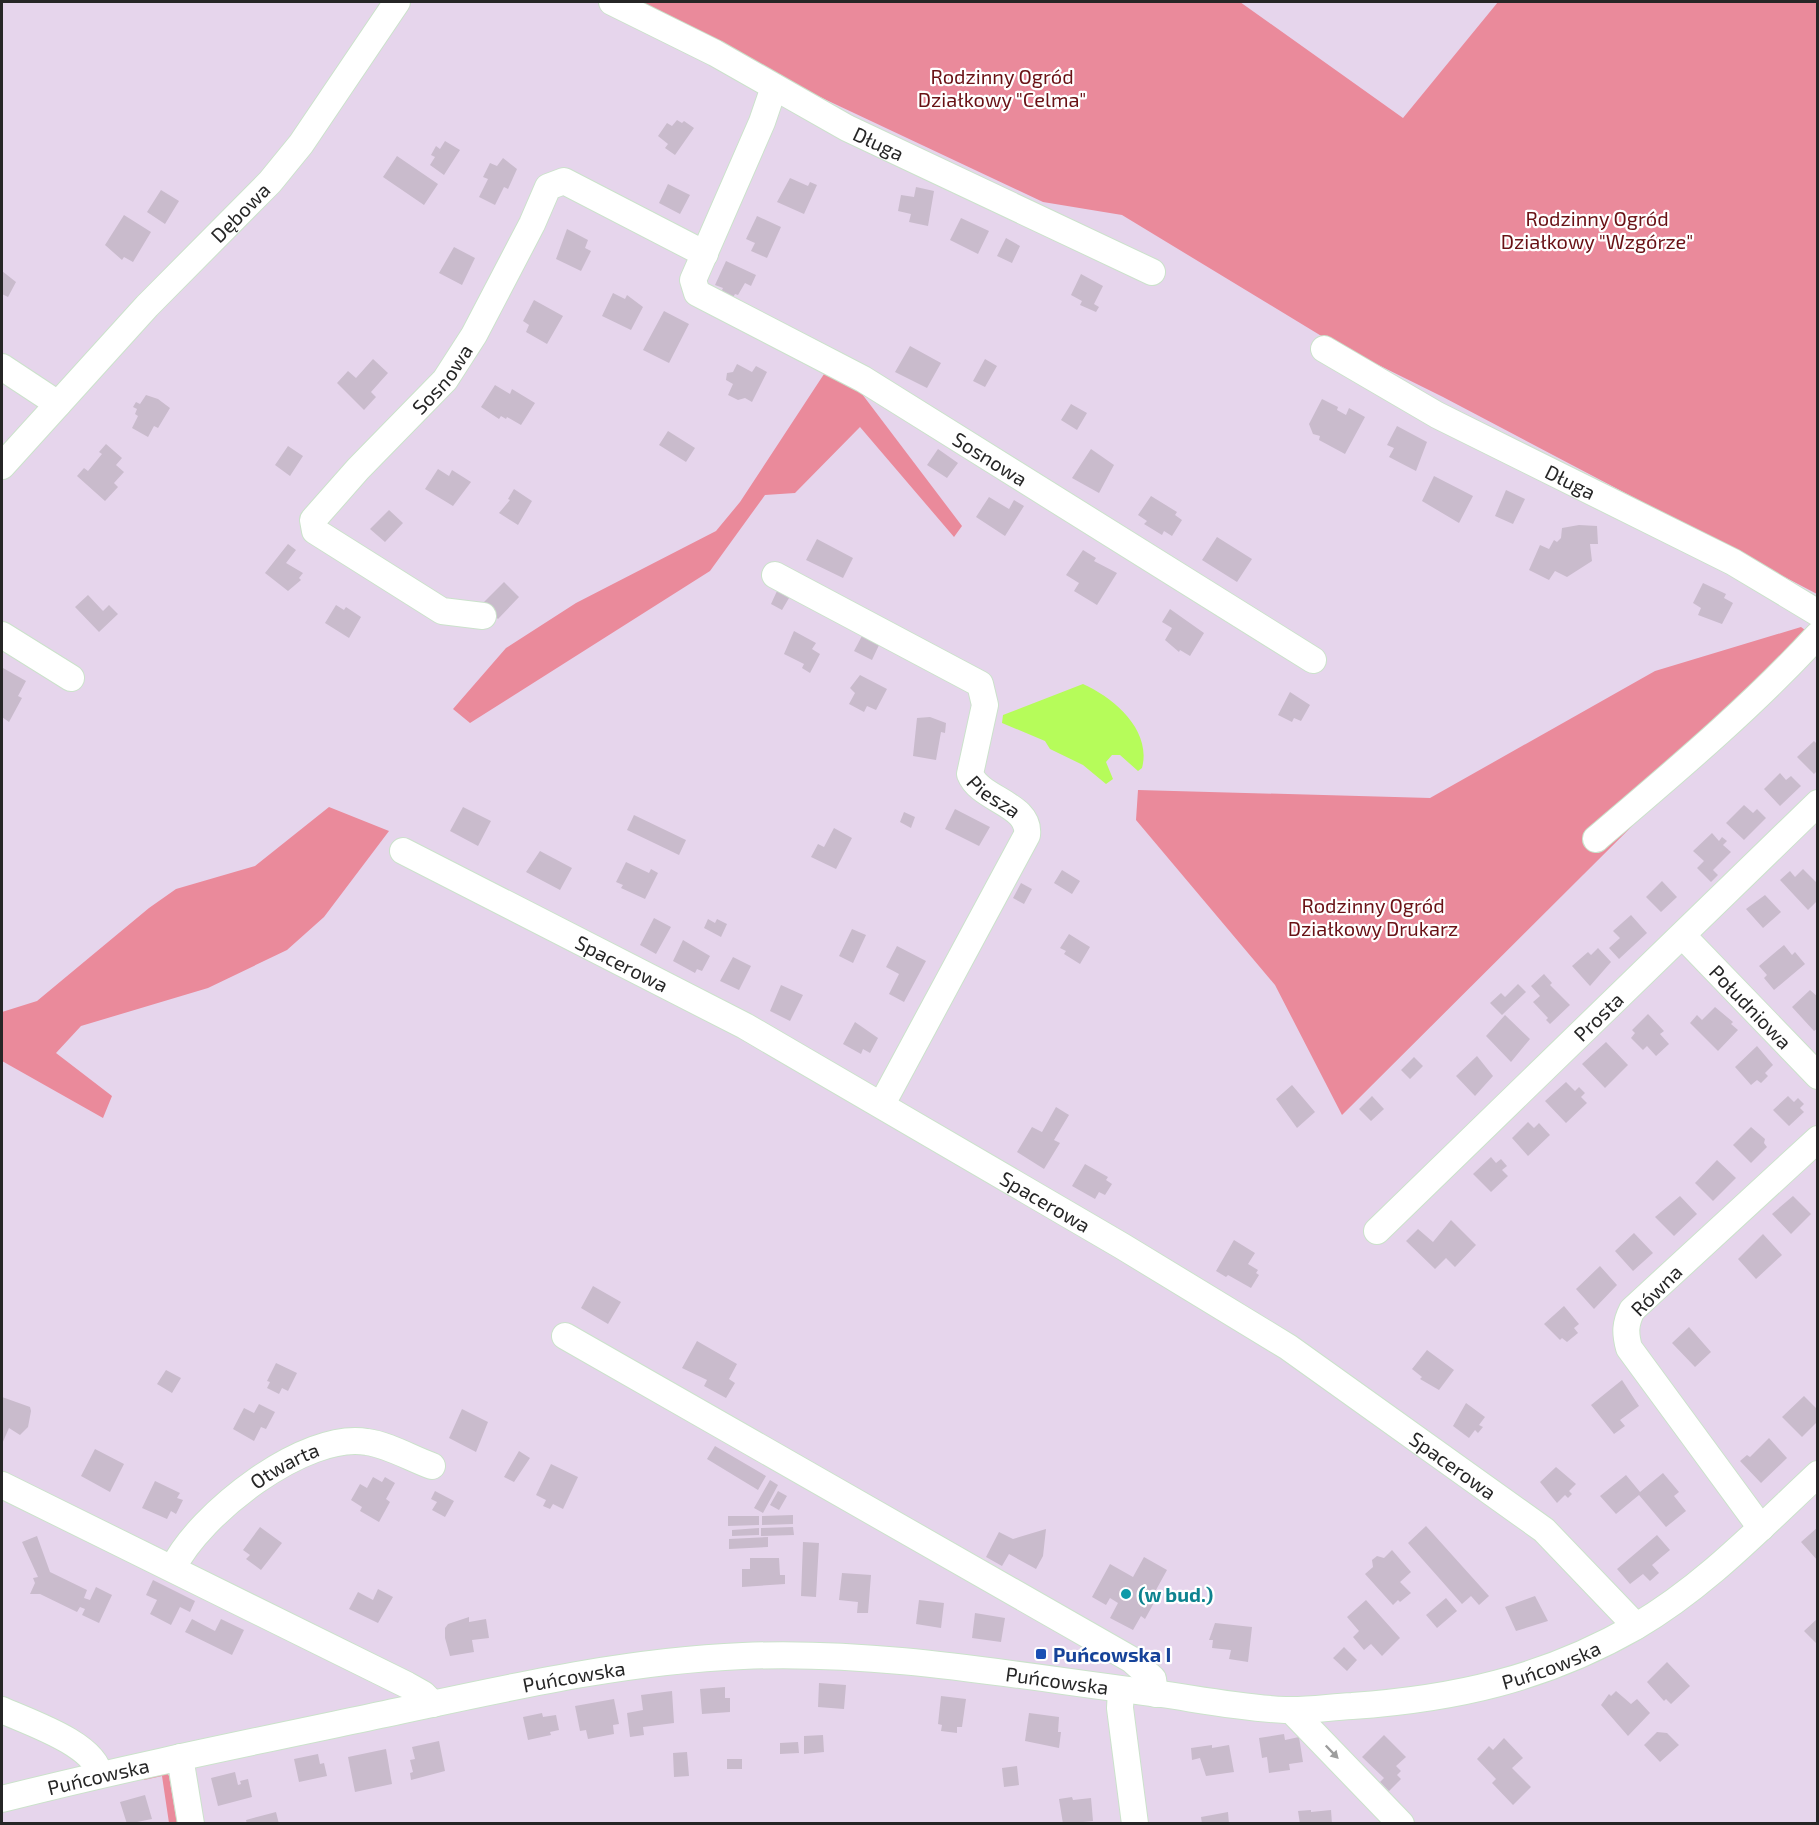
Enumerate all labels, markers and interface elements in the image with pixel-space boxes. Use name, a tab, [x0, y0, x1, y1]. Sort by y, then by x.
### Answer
park label: Rodzinny Ogród Działkowy "Celma"	[918, 64, 1086, 111]
street label: Długa	[850, 121, 908, 165]
street label: Dębowa	[205, 177, 275, 247]
park label: Rodzinny Ogród Działkowy "Wzgórze"	[1501, 206, 1693, 253]
street label: Sosnowa	[407, 339, 477, 419]
street label: Sosnowa	[949, 426, 1032, 491]
street label: Długa	[1541, 459, 1600, 504]
street label: Piesza	[962, 770, 1026, 822]
park label: Rodzinny Ogród Działkowy Drukarz	[1288, 893, 1458, 940]
street label: Spacerowa	[572, 929, 672, 997]
street label: Południowa	[1705, 959, 1797, 1054]
street label: Prosta	[1568, 987, 1628, 1046]
street label: Spacerowa	[996, 1166, 1095, 1237]
street label: Równa	[1625, 1259, 1687, 1321]
street label: Spacerowa	[1405, 1426, 1501, 1504]
street label: Otwarta	[245, 1437, 322, 1494]
place label: (w bud.)	[1138, 1582, 1213, 1606]
marker: (w bud.)	[1119, 1587, 1133, 1601]
street label: Puńcowska	[1499, 1635, 1604, 1694]
place label: Puńcowska I	[1053, 1642, 1171, 1666]
marker: Puńcowska I	[1034, 1647, 1048, 1661]
street label: Puńcowska	[521, 1655, 627, 1697]
street label: Puńcowska	[1004, 1661, 1110, 1699]
one-way arrow	[1324, 1745, 1338, 1759]
street label: Puńcowska	[45, 1753, 151, 1799]

